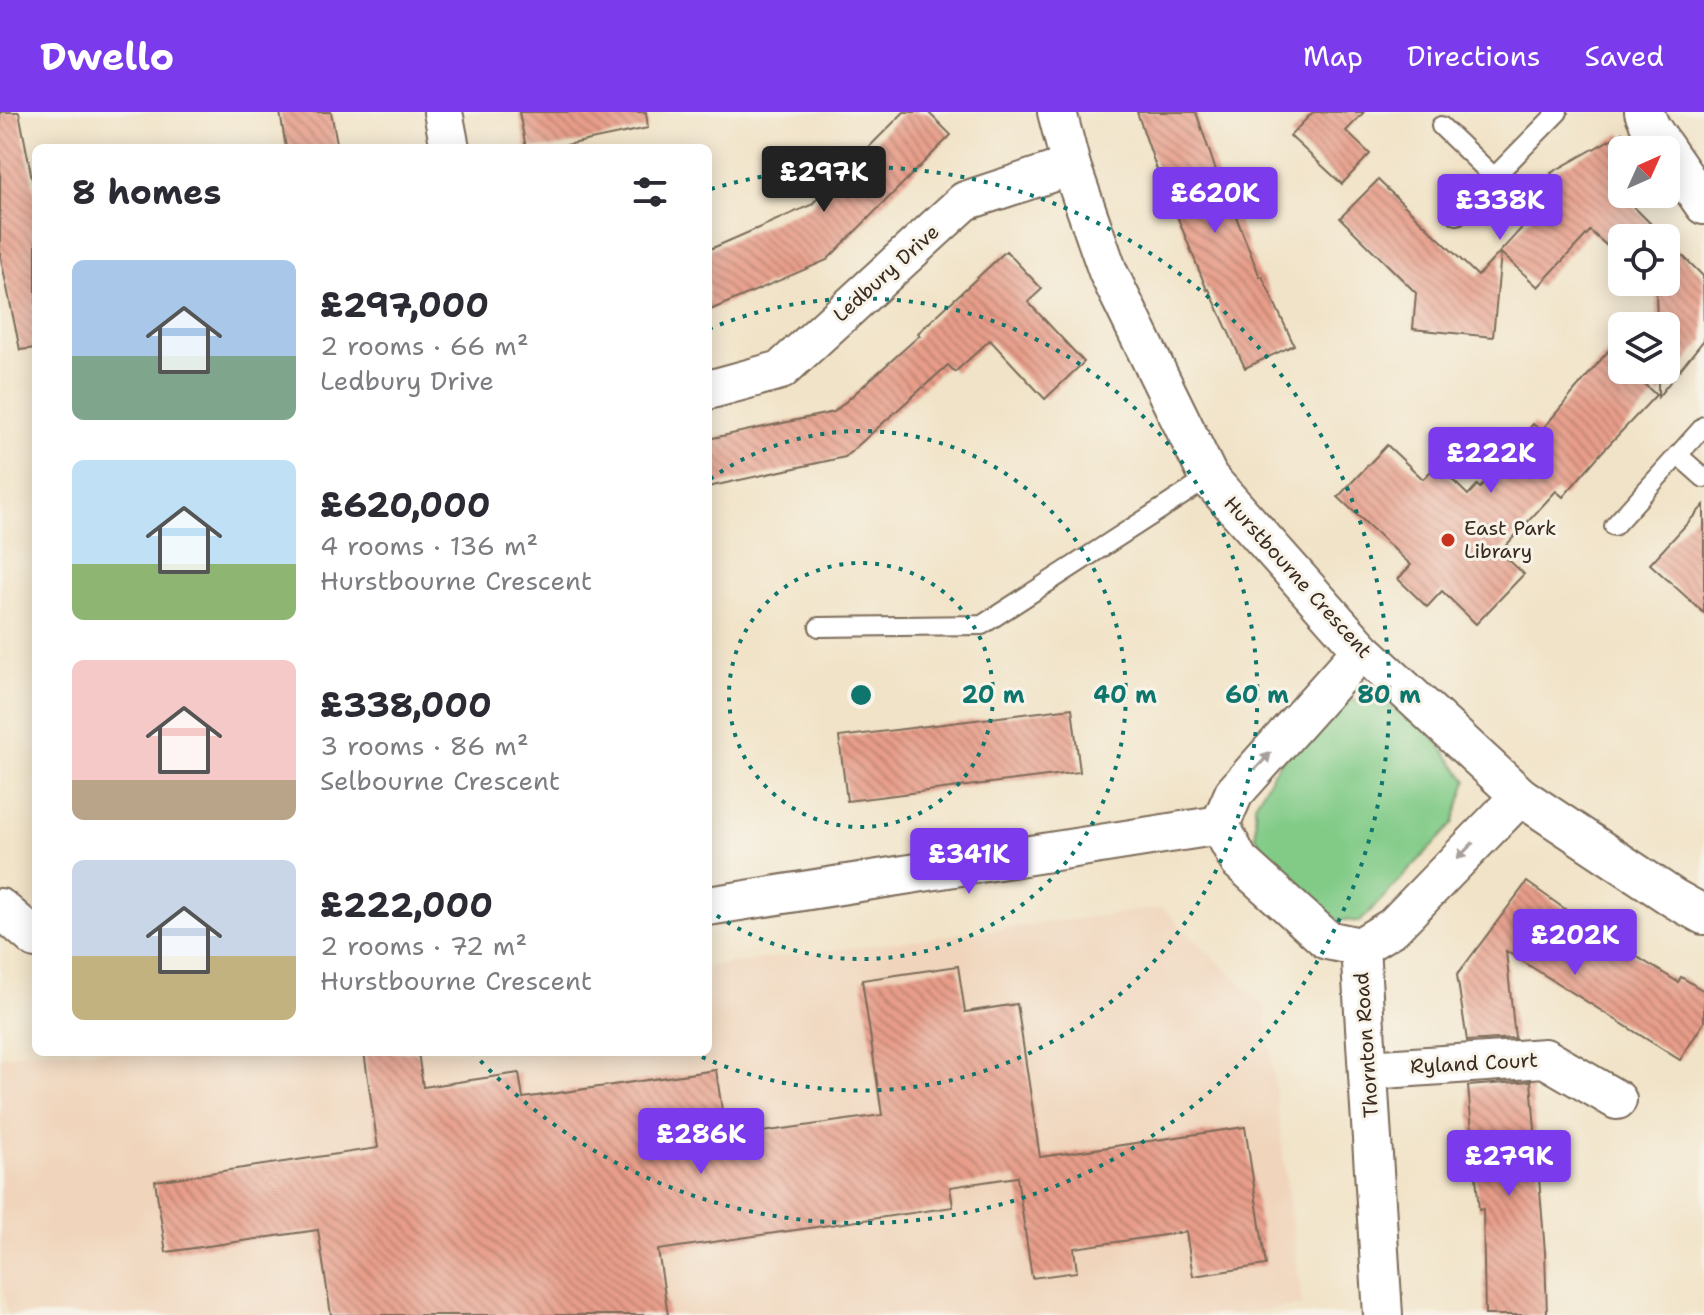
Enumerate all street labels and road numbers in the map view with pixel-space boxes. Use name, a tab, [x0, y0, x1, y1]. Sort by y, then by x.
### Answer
street label: Ledbury Drive	[828, 219, 944, 327]
street label: Hurstbourne Crescent	[1218, 491, 1378, 663]
street label: Thornton Road	[1348, 971, 1384, 1119]
street label: Ryland Court	[1409, 1047, 1539, 1079]

